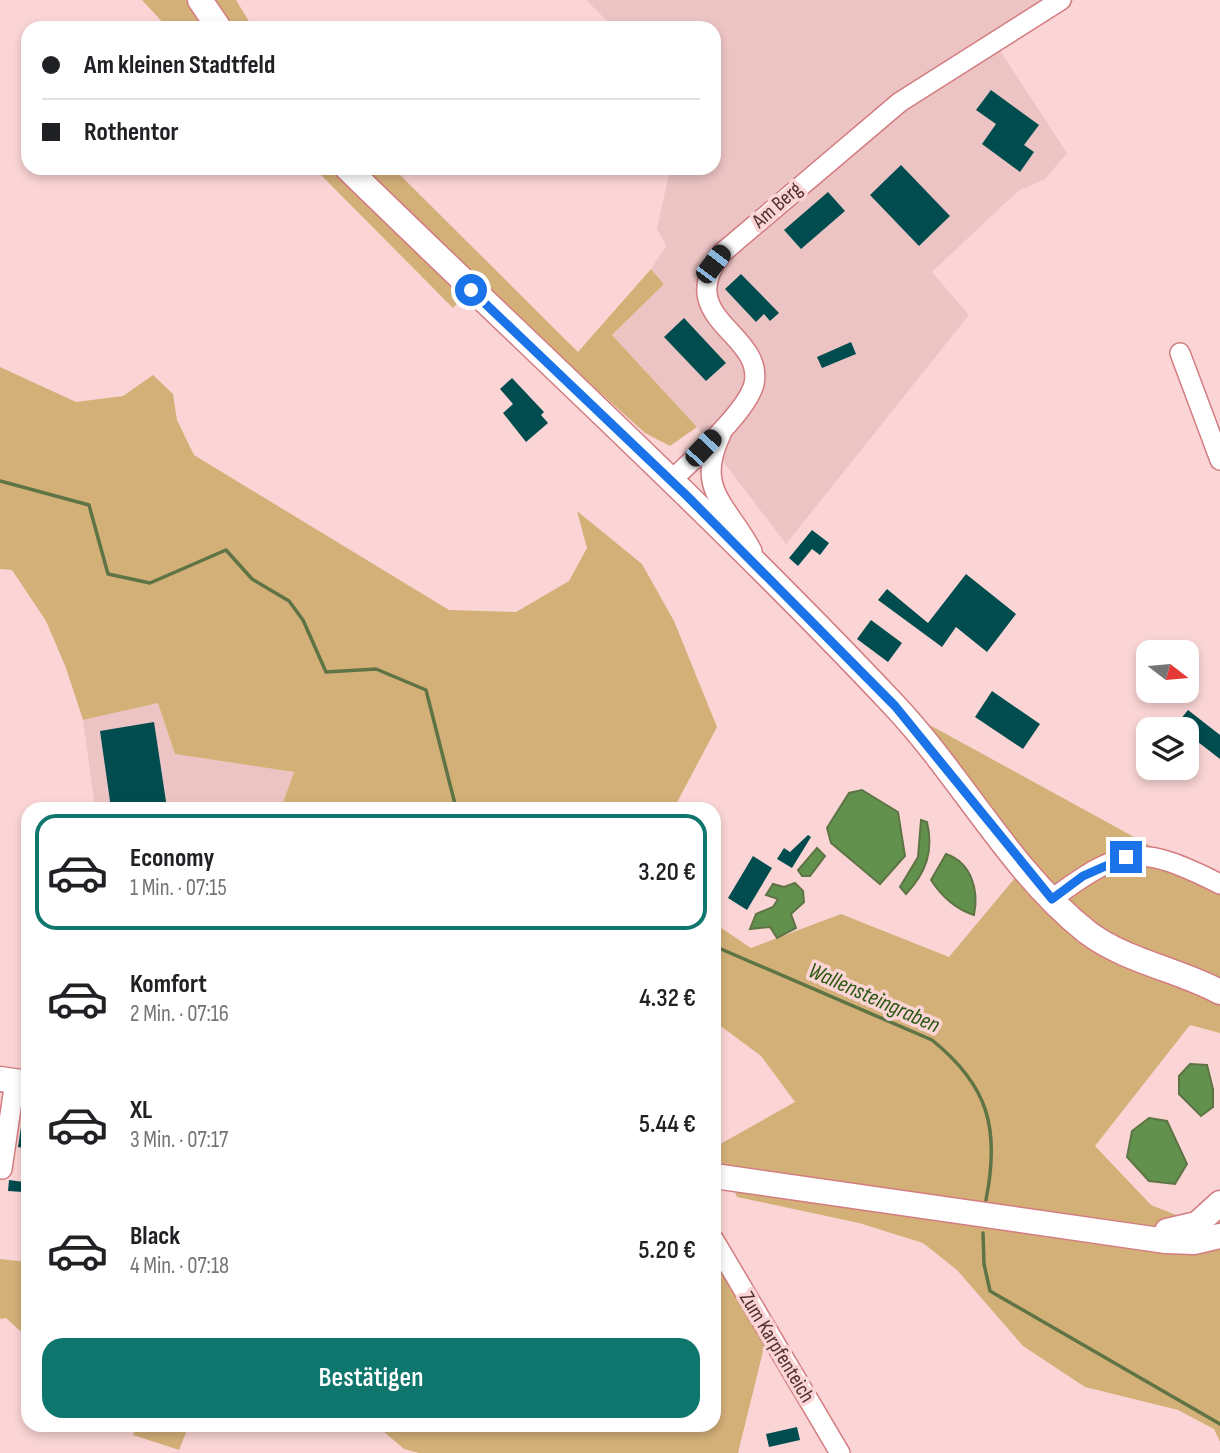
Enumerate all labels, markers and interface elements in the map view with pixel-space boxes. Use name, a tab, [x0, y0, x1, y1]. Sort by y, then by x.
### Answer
text: Am kleinen Stadtfeld	[84, 50, 275, 81]
text: Rothentor	[84, 117, 179, 148]
street label: Am Berg	[746, 177, 807, 234]
car	[692, 241, 735, 287]
route start	[455, 274, 487, 306]
car	[681, 425, 726, 471]
north arrow	[1136, 640, 1199, 704]
map controls	[1136, 640, 1199, 780]
button: layers	[1136, 717, 1199, 780]
icon: car	[46, 841, 109, 904]
route end	[1110, 841, 1142, 873]
text: Economy	[130, 843, 214, 874]
text: 3.20 €	[638, 857, 696, 888]
text: 1 Min. · 07:15	[130, 874, 227, 902]
water label: Wallensteingraben	[804, 957, 944, 1040]
icon: car	[46, 967, 109, 1030]
text: Komfort	[130, 969, 207, 1000]
text: 4.32 €	[639, 983, 696, 1014]
text: 2 Min. · 07:16	[130, 1000, 229, 1028]
icon: car	[46, 1093, 109, 1156]
text: XL	[130, 1095, 152, 1126]
text: 5.44 €	[639, 1109, 696, 1140]
text: 3 Min. · 07:17	[130, 1126, 228, 1154]
icon: car	[46, 1219, 109, 1282]
text: Black	[130, 1221, 180, 1252]
text: 5.20 €	[638, 1235, 696, 1266]
text: 4 Min. · 07:18	[130, 1252, 229, 1280]
street label: Zum Karpfenteich	[734, 1287, 820, 1407]
button: Bestätigen	[42, 1338, 700, 1418]

